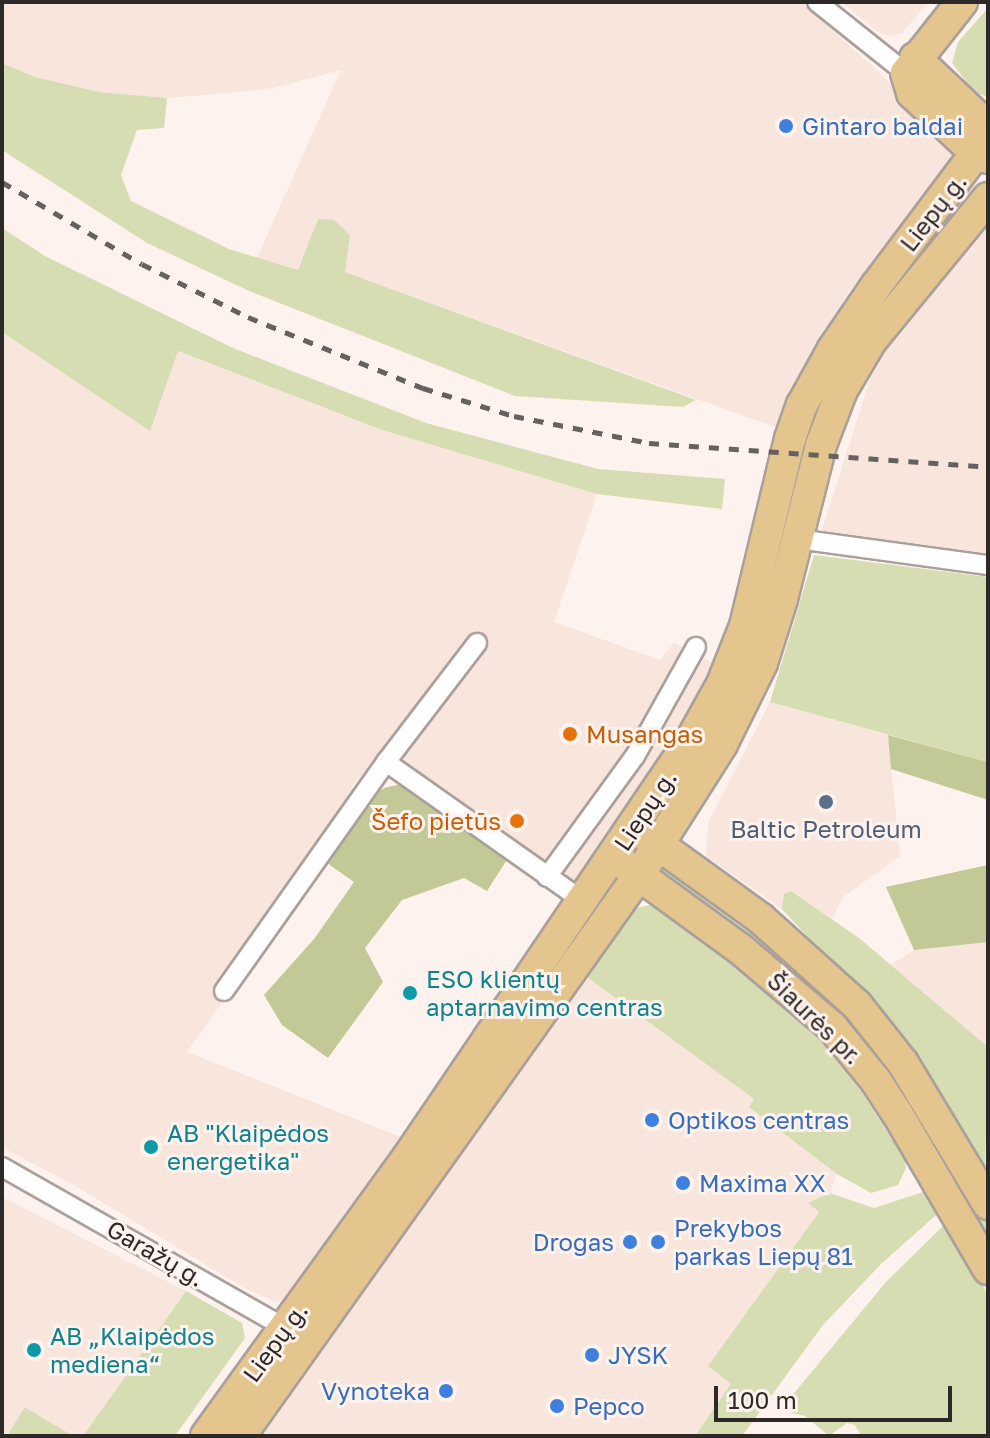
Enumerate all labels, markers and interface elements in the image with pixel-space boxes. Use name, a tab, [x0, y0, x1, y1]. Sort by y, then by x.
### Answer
place label: Gintaro baldai	[802, 112, 963, 140]
marker: Gintaro baldai	[777, 117, 795, 135]
street label: Liepų g.	[894, 167, 972, 257]
place label: Musangas	[586, 720, 703, 748]
marker: Musangas	[561, 725, 579, 743]
street label: Liepų g.	[608, 764, 682, 856]
marker: Baltic Petroleum	[817, 793, 835, 811]
place label: Šefo pietūs	[371, 807, 501, 835]
marker: Šefo pietūs	[508, 812, 526, 830]
place label: Baltic Petroleum	[730, 815, 922, 843]
place label: ESO klientų aptarnavimo centras	[426, 965, 663, 1021]
street label: Šiaurės pr.	[762, 966, 868, 1070]
marker: ESO klientų aptarnavimo centras	[401, 984, 419, 1002]
place label: Optikos centras	[668, 1106, 849, 1134]
marker: Optikos centras	[643, 1111, 661, 1129]
place label: AB "Klaipėdos energetika"	[167, 1119, 329, 1175]
marker: AB "Klaipėdos energetika"	[142, 1138, 160, 1156]
place label: Maxima XX	[699, 1169, 826, 1197]
marker: Maxima XX	[674, 1174, 692, 1192]
street label: Garažų g.	[102, 1214, 210, 1292]
place label: Prekybos parkas Liepų 81	[674, 1214, 853, 1270]
place label: Drogas	[533, 1228, 614, 1256]
marker: Drogas	[621, 1233, 639, 1251]
marker: Prekybos parkas Liepų 81	[649, 1233, 667, 1251]
street label: Liepų g.	[237, 1297, 313, 1387]
place label: AB „Klaipėdos mediena“	[50, 1322, 214, 1378]
marker: AB „Klaipėdos mediena“	[25, 1341, 43, 1359]
place label: JYSK	[608, 1341, 668, 1369]
marker: JYSK	[583, 1346, 601, 1364]
scale bar	[718, 1370, 956, 1420]
place label: Vynoteka	[321, 1377, 430, 1405]
marker: Vynoteka	[437, 1382, 455, 1400]
text: 100 m	[728, 1385, 797, 1414]
place label: Pepco	[573, 1392, 645, 1420]
marker: Pepco	[548, 1397, 566, 1415]

